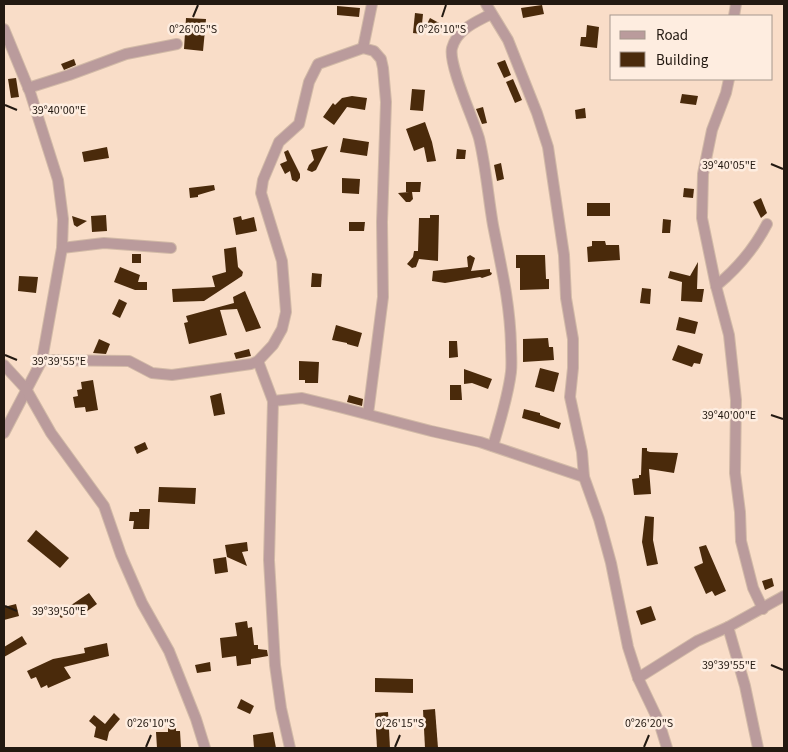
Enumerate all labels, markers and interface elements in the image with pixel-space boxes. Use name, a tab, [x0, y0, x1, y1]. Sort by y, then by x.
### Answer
legend	[610, 15, 773, 80]
text: 0°26'05"S	[169, 21, 217, 38]
text: 0°26'10"S	[418, 21, 466, 38]
text: Road	[656, 25, 688, 46]
text: Building	[656, 50, 709, 71]
text: 39°40'00"E	[32, 102, 86, 119]
text: 39°40'05"E	[702, 157, 756, 174]
text: 39°39'55"E	[32, 353, 86, 370]
text: 39°40'00"E	[702, 407, 756, 424]
text: 39°39'50"E	[32, 603, 86, 620]
text: 39°39'55"E	[702, 657, 756, 674]
text: 0°26'10"S	[127, 715, 175, 732]
text: 0°26'15"S	[376, 715, 424, 732]
text: 0°26'20"S	[625, 715, 673, 732]

